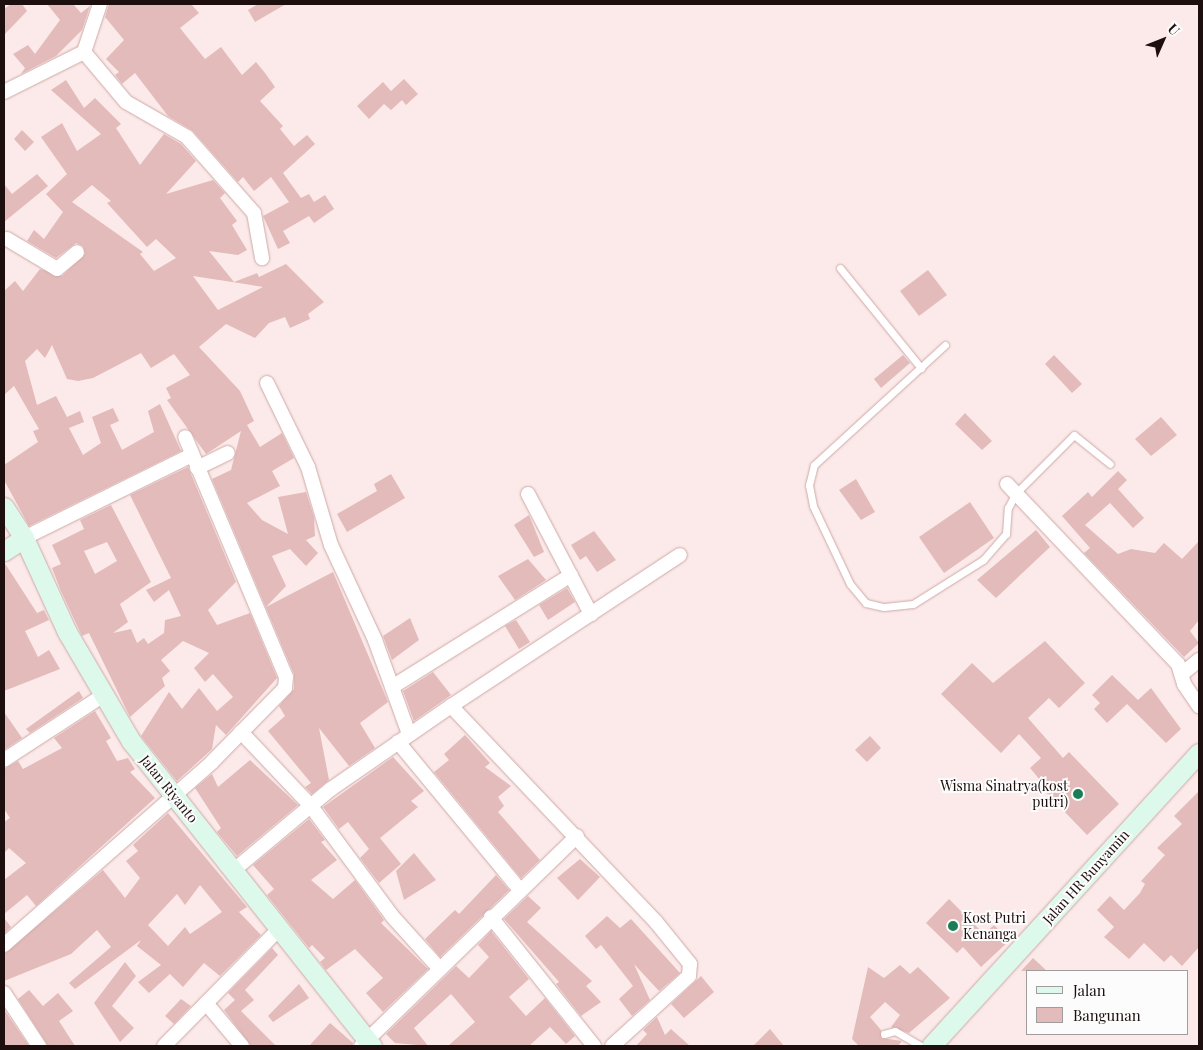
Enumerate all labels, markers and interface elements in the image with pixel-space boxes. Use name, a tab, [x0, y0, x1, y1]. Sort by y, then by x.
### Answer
north arrow	[1138, 15, 1188, 65]
text: U	[1164, 19, 1184, 39]
street label: Jalan Riyanto	[137, 752, 201, 826]
place label: Wisma Sinatrya(kost putri)	[940, 778, 1068, 810]
marker: Wisma Sinatrya(kost putri)	[1072, 788, 1084, 800]
street label: Jalan HR Bunyamin	[1039, 826, 1133, 928]
place label: Kost Putri Kenanga	[963, 910, 1026, 942]
marker: Kost Putri Kenanga	[947, 920, 959, 932]
legend	[1026, 970, 1188, 1035]
text: Jalan	[1073, 980, 1106, 1000]
text: Bangunan	[1073, 1005, 1141, 1025]

